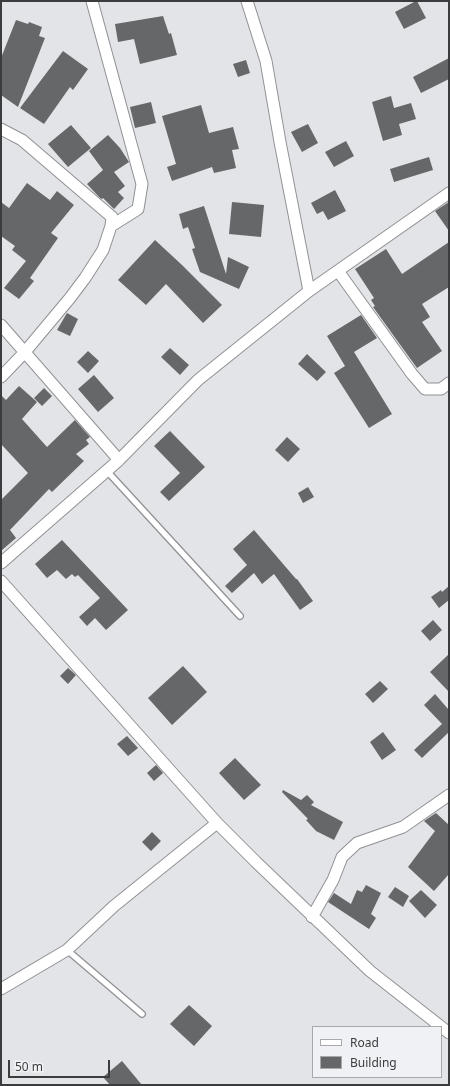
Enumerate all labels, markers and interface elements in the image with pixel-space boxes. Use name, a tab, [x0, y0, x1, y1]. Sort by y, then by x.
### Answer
legend	[312, 1026, 442, 1078]
text: Road	[350, 1034, 379, 1051]
scale bar	[10, 1052, 112, 1078]
text: Building	[350, 1054, 397, 1071]
text: 50 m	[15, 1058, 43, 1075]

